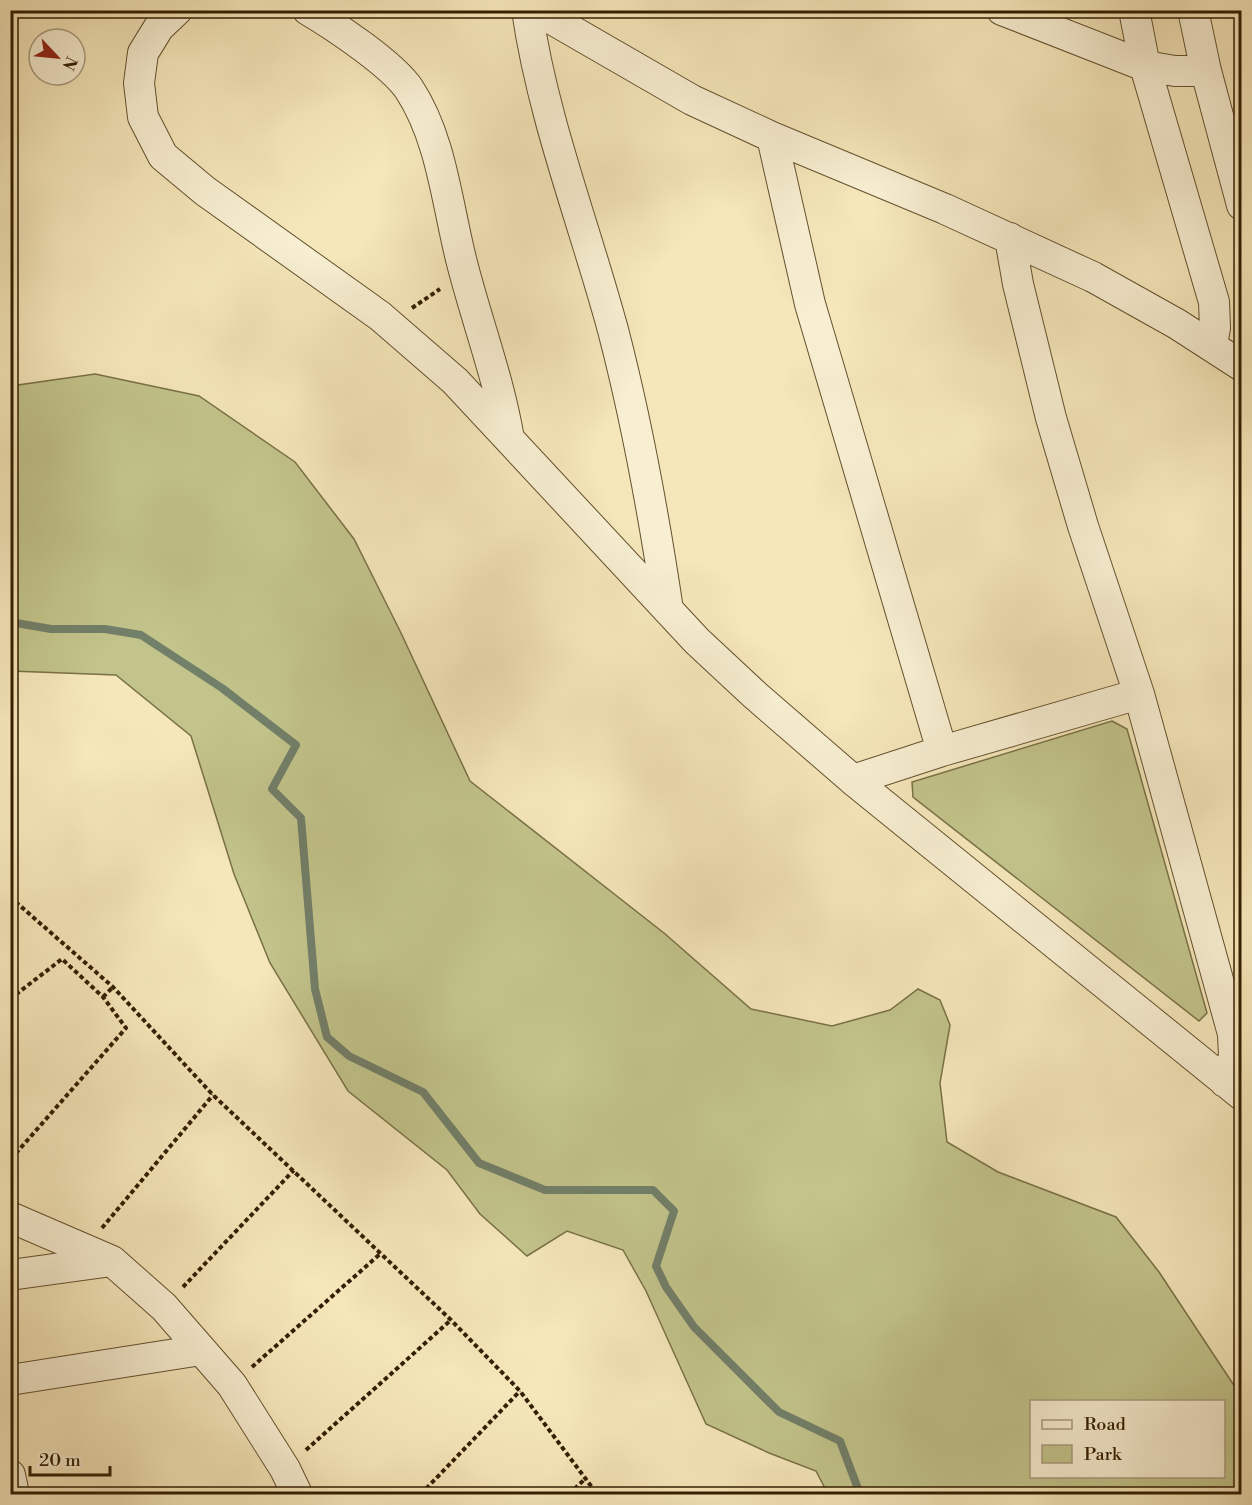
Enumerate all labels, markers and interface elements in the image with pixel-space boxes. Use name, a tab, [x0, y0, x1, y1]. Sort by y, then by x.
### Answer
north arrow	[27, 27, 87, 87]
text: N	[58, 53, 81, 74]
legend	[1030, 1400, 1225, 1478]
text: Road	[1084, 1413, 1127, 1436]
scale bar	[30, 1439, 110, 1477]
text: Park	[1084, 1443, 1123, 1466]
text: 20 m	[39, 1449, 81, 1472]

